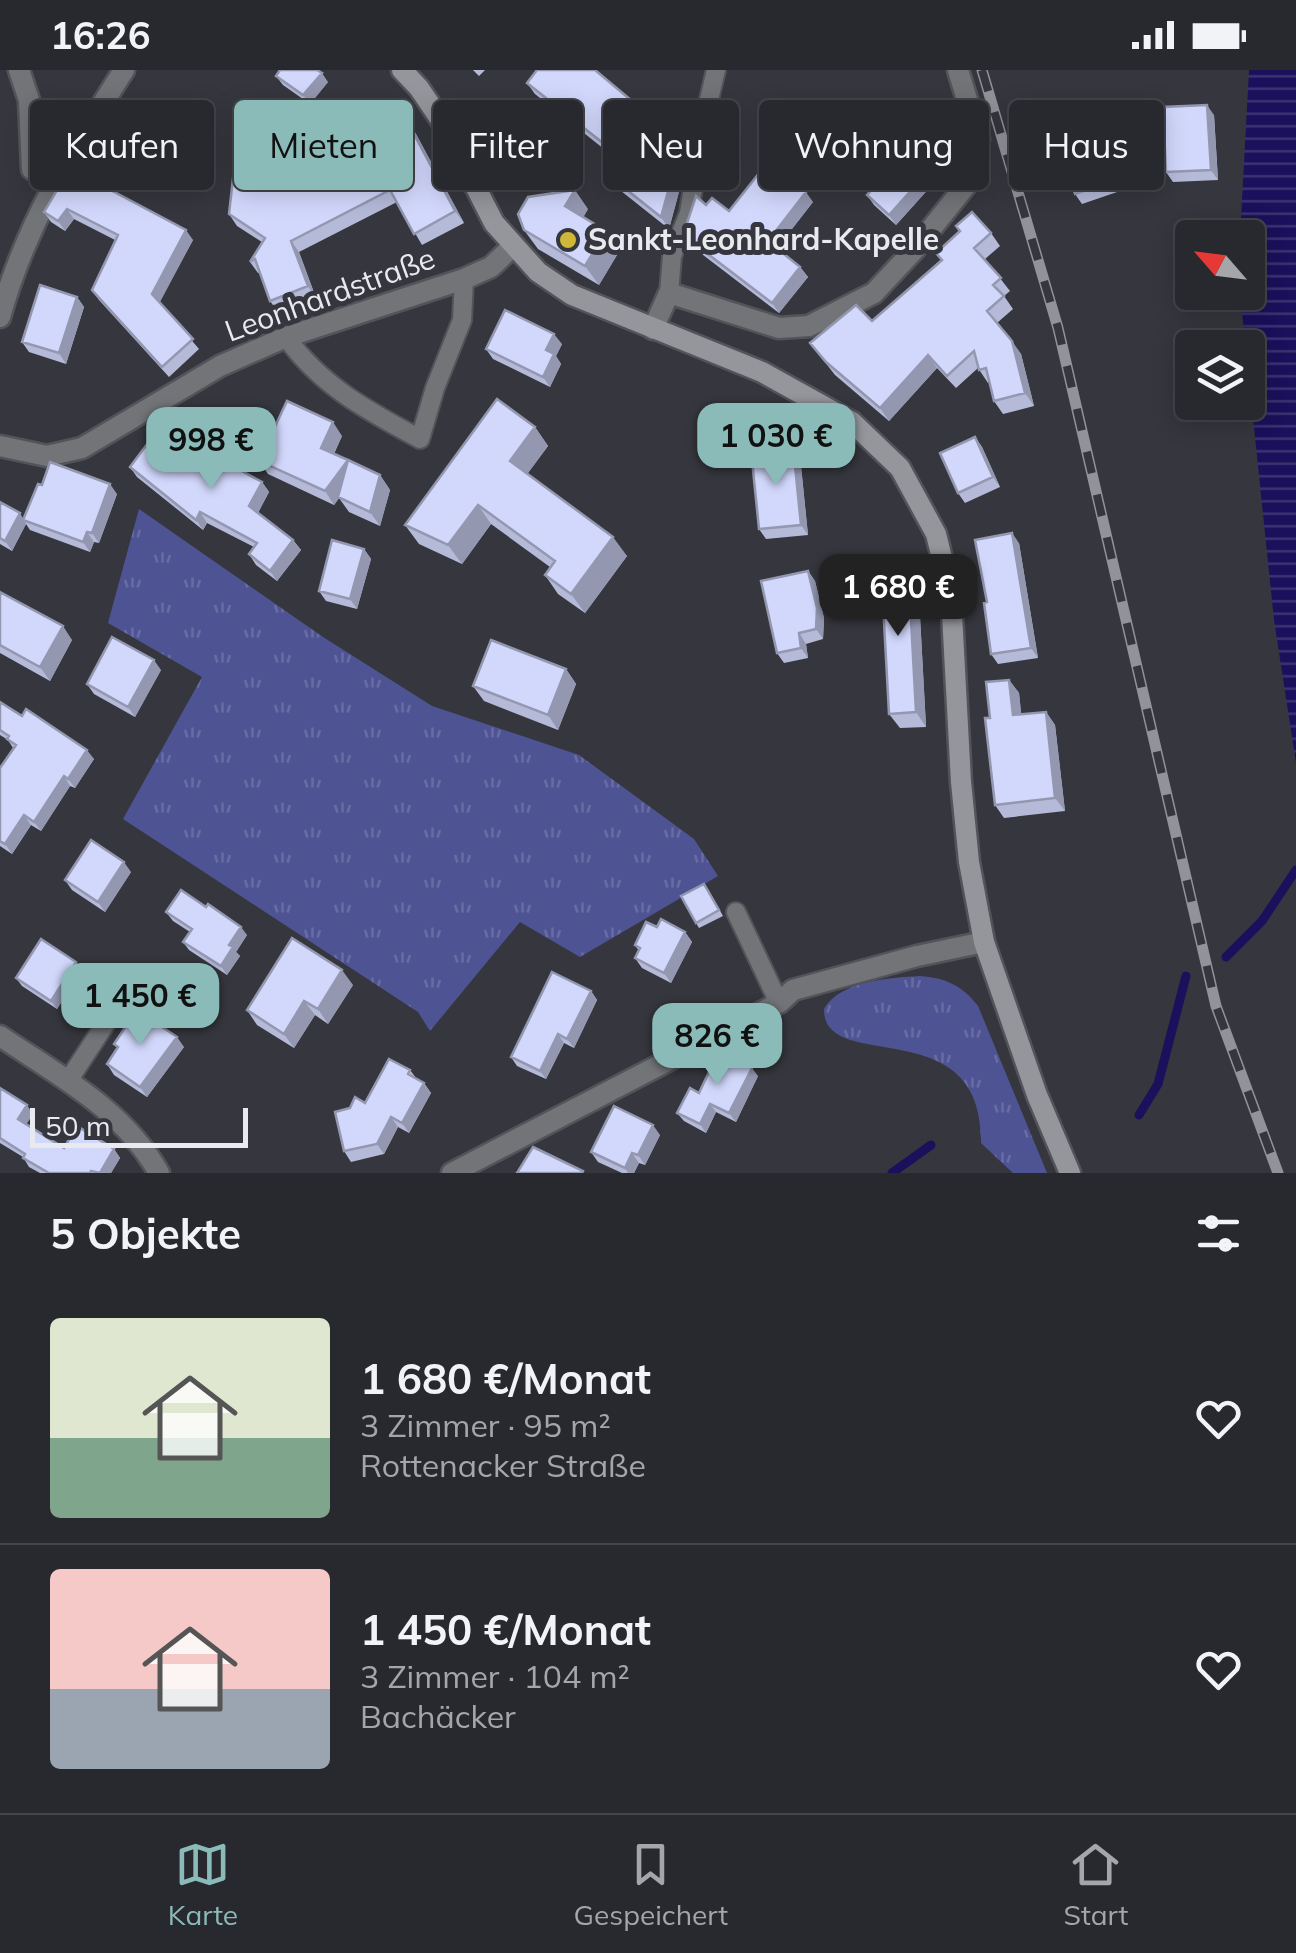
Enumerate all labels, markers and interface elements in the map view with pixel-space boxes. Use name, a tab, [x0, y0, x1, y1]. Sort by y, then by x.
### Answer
text: 16:26	[50, 11, 151, 59]
chip: Kaufen	[30, 100, 214, 190]
chip: Mieten	[234, 100, 413, 190]
chip: Filter	[433, 100, 583, 190]
chip: Neu	[603, 100, 739, 190]
chip: Wohnung	[759, 100, 989, 190]
chip: Haus	[1009, 100, 1164, 190]
place label: Sankt-Leonhard-Kapelle	[588, 220, 939, 258]
north arrow	[1175, 220, 1265, 310]
map controls	[1175, 220, 1265, 420]
marker: Sankt-Leonhard-Kapelle	[557, 229, 579, 251]
street label: Leonhardstraße	[219, 238, 440, 350]
button: layers	[1175, 330, 1265, 420]
pin: 1 030 €	[684, 403, 868, 488]
pin: 998 €	[141, 407, 281, 492]
text: 1 030 €	[719, 415, 833, 455]
text: 998 €	[168, 419, 254, 459]
pin: 1 680 €	[806, 554, 990, 639]
text: 1 680 €	[841, 566, 955, 606]
pin: 1 450 €	[48, 963, 232, 1048]
text: 1 450 €	[83, 975, 197, 1015]
pin: 826 €	[647, 1003, 787, 1088]
text: 826 €	[674, 1015, 760, 1055]
scale bar	[30, 1103, 248, 1148]
text: 50 m	[45, 1108, 111, 1143]
icon: filters	[1191, 1206, 1246, 1261]
text: 5 Objekte	[50, 1207, 241, 1260]
text: 1 680 €/Monat	[360, 1352, 651, 1405]
icon: home	[130, 1358, 250, 1478]
icon: heart	[1191, 1391, 1246, 1446]
text: 3 Zimmer · 95 m²	[360, 1405, 611, 1445]
text: Rottenacker Straße	[360, 1445, 646, 1485]
text: 1 450 €/Monat	[360, 1603, 651, 1656]
icon: home	[130, 1609, 250, 1729]
icon: heart	[1191, 1642, 1246, 1697]
text: 3 Zimmer · 104 m²	[360, 1656, 630, 1696]
text: Bachäcker	[360, 1696, 516, 1736]
tab: Karte	[168, 1837, 238, 1932]
tab: Gespeichert	[574, 1837, 728, 1932]
tab: Start	[1064, 1837, 1128, 1932]

